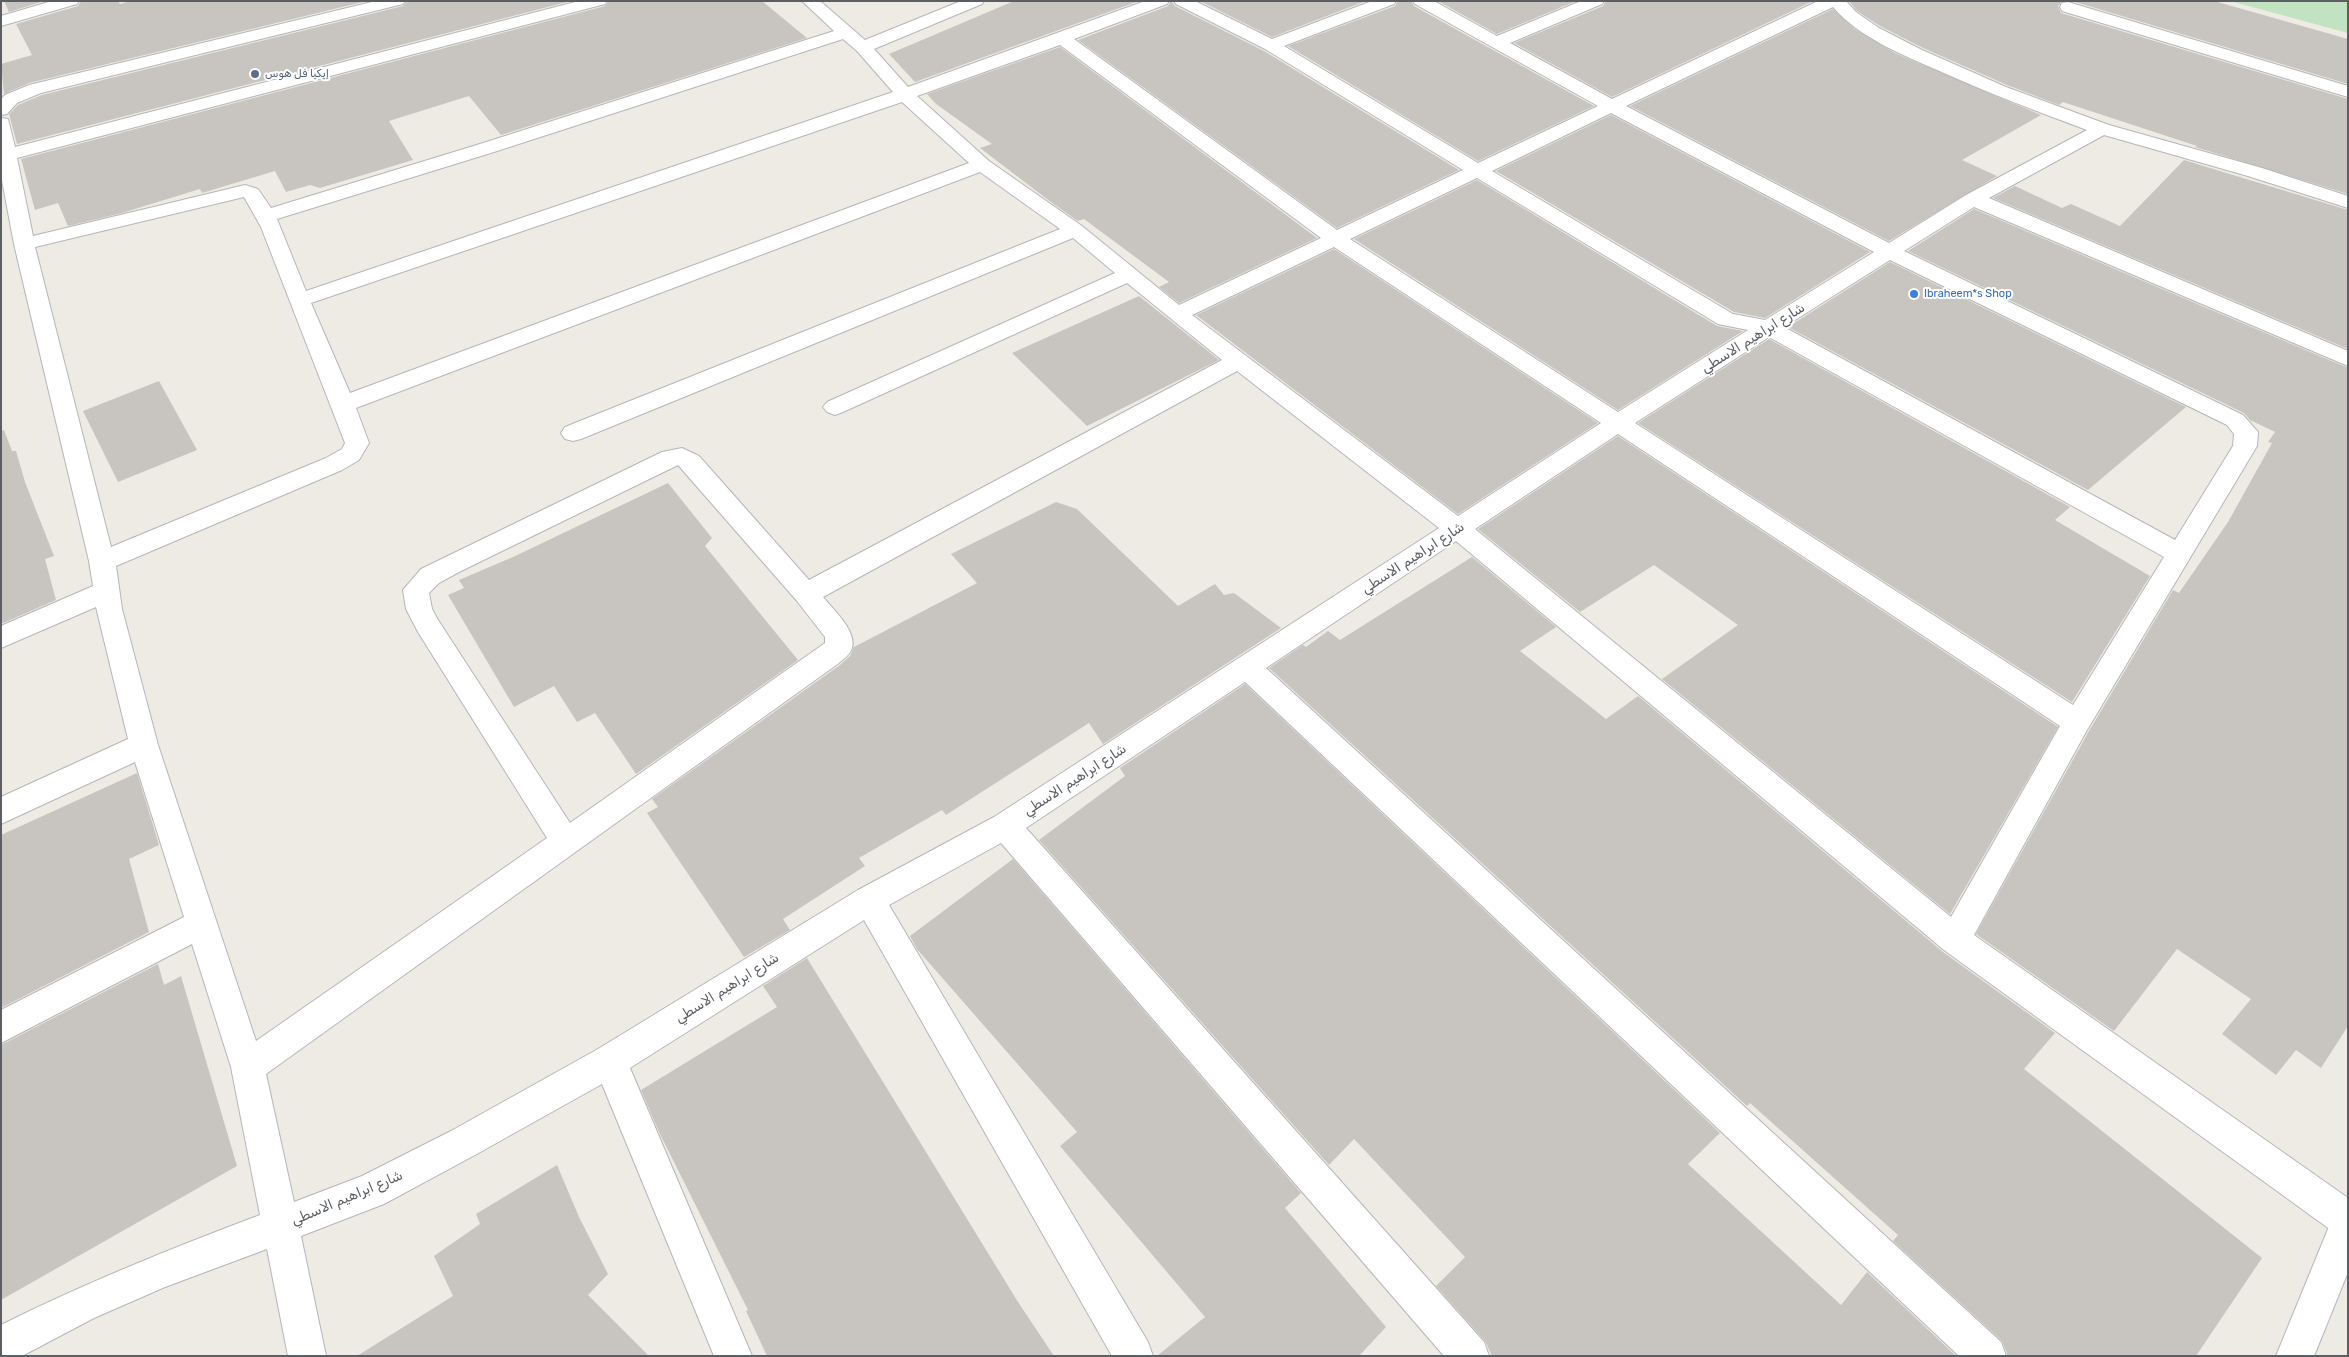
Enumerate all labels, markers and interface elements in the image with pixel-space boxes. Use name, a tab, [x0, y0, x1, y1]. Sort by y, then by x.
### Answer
place label: إيكيا فل هوس	[265, 67, 329, 81]
marker: إيكيا فل هوس	[249, 68, 261, 80]
place label: Ibraheem*s Shop	[1924, 287, 2012, 301]
marker: Ibraheem*s Shop	[1908, 288, 1920, 300]
street label: شارع ابراهيم الاسطي	[1698, 299, 1808, 377]
street label: شارع ابراهيم الاسطي	[1358, 518, 1468, 598]
street label: شارع ابراهيم الاسطي	[1020, 740, 1130, 820]
street label: شارع ابراهيم الاسطي	[672, 949, 782, 1027]
street label: شارع ابراهيم الاسطي	[289, 1167, 405, 1229]

